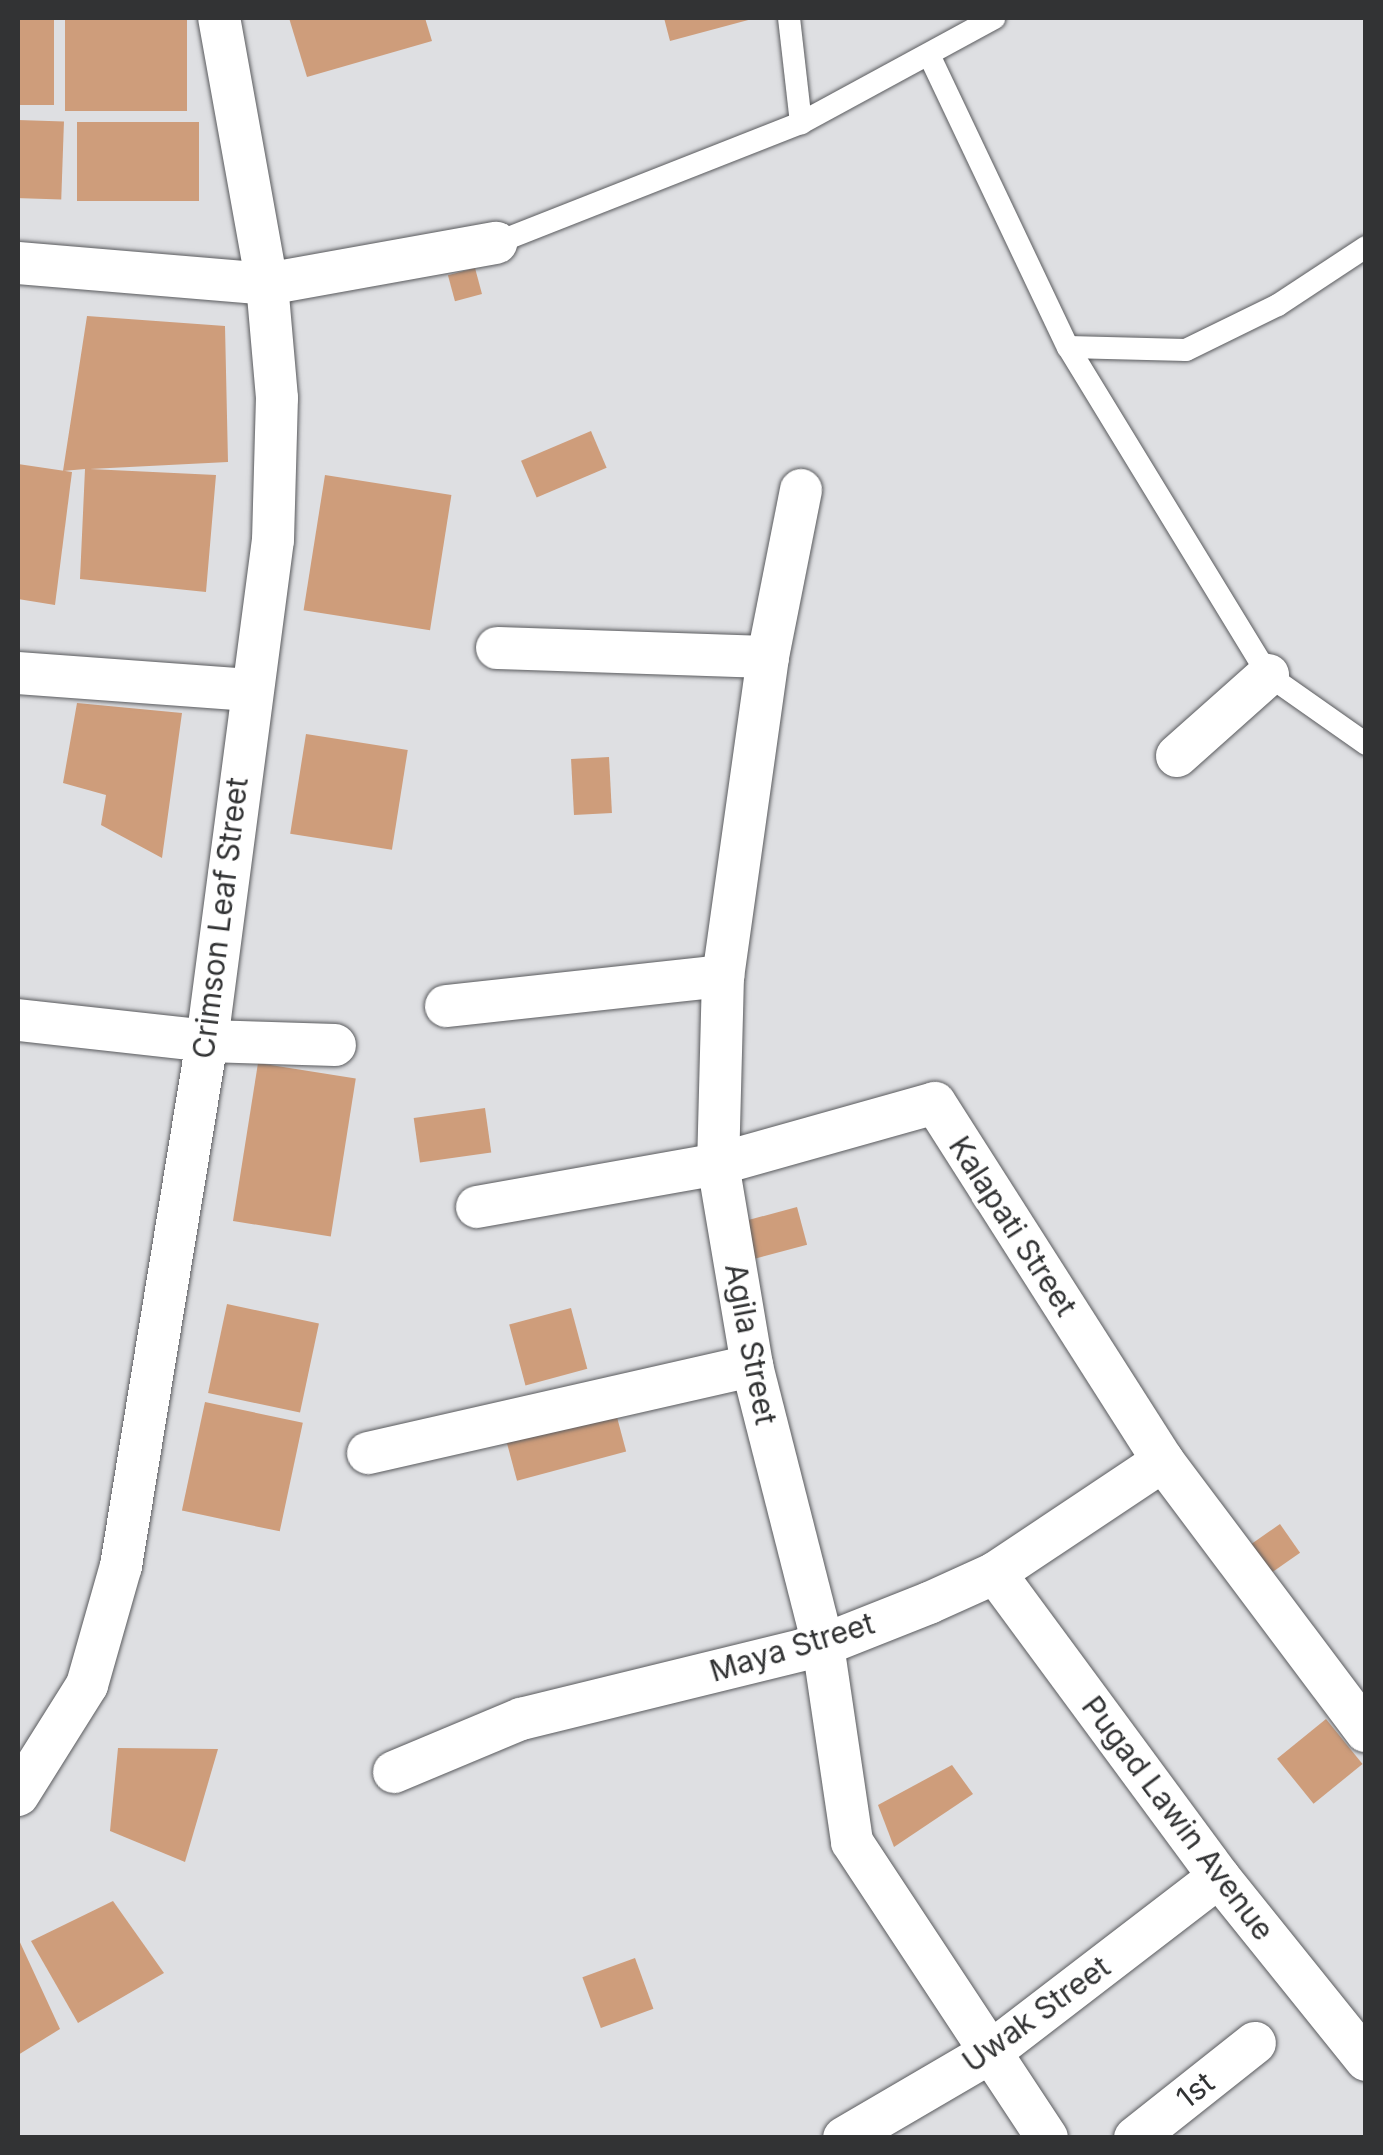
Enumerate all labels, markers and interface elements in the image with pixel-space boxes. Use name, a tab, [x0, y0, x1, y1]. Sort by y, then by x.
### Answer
street label: Crimson Leaf Street	[185, 775, 255, 1061]
street label: Kalapati Street	[942, 1129, 1084, 1323]
street label: Agila Street	[718, 1260, 784, 1428]
street label: Maya Street	[705, 1605, 879, 1689]
street label: Pugad Lawin Avenue	[1075, 1689, 1281, 1947]
street label: Uwak Street	[955, 1949, 1117, 2079]
street label: 1st	[1169, 2064, 1221, 2116]

